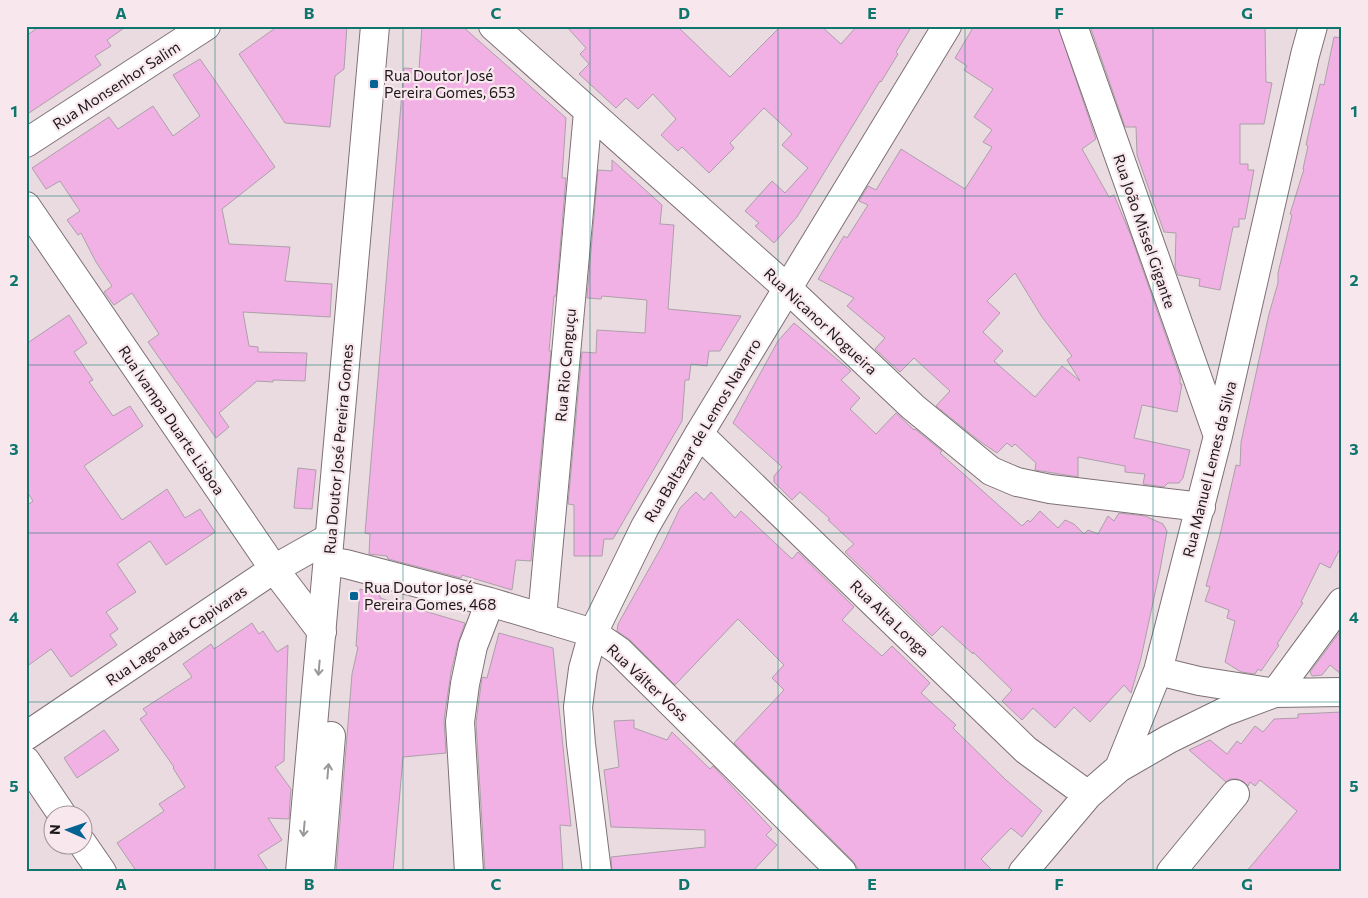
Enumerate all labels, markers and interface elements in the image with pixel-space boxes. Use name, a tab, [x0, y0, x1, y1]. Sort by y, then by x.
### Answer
text: A	[115, 3, 127, 22]
text: B	[304, 3, 315, 22]
text: C	[491, 3, 502, 22]
text: D	[678, 3, 690, 22]
text: E	[867, 3, 877, 22]
text: F	[1054, 3, 1064, 22]
text: G	[1241, 3, 1253, 22]
street label: Rua Monsenhor Salim	[49, 37, 183, 133]
place label: Rua Doutor José Pereira Gomes, 653	[384, 66, 515, 101]
marker: Rua Doutor José Pereira Gomes, 653	[368, 78, 380, 90]
text: 1	[10, 101, 18, 120]
text: 1	[1350, 101, 1358, 120]
street label: Rua João Missel Gigante	[1110, 152, 1180, 310]
street label: Rua Nicanor Nogueira	[761, 264, 881, 378]
text: 2	[9, 270, 19, 289]
text: 2	[1349, 270, 1359, 289]
street label: Rua Rio Canguçu	[551, 308, 579, 422]
street label: Rua Baltazar de Lemos Navarro	[640, 335, 764, 525]
street label: Rua Ivampa Duarte Lisboa	[115, 342, 229, 498]
street label: Rua Doutor José Pereira Gomes	[320, 343, 356, 555]
street label: Rua Manuel Lemes da Silva	[1178, 379, 1240, 559]
text: 3	[9, 439, 19, 458]
text: 3	[1349, 439, 1359, 458]
street label: Rua Alta Longa	[847, 576, 933, 660]
place label: Rua Doutor José Pereira Gomes, 468	[364, 578, 496, 613]
street label: Rua Lagoa das Capivaras	[102, 581, 250, 689]
marker: Rua Doutor José Pereira Gomes, 468	[348, 590, 360, 602]
text: 4	[9, 607, 19, 626]
text: 4	[1349, 607, 1359, 626]
street label: Rua Válter Voss	[604, 640, 693, 724]
one-way arrow	[314, 659, 323, 675]
one-way arrow	[324, 763, 333, 779]
text: 5	[9, 776, 19, 795]
text: 5	[1349, 776, 1359, 795]
north arrow	[42, 806, 92, 856]
one-way arrow	[299, 821, 309, 837]
text: N	[46, 824, 63, 835]
text: A	[115, 874, 127, 893]
text: B	[304, 874, 315, 893]
text: C	[491, 874, 502, 893]
text: D	[678, 874, 690, 893]
text: E	[867, 874, 877, 893]
text: F	[1054, 874, 1064, 893]
text: G	[1241, 874, 1253, 893]

